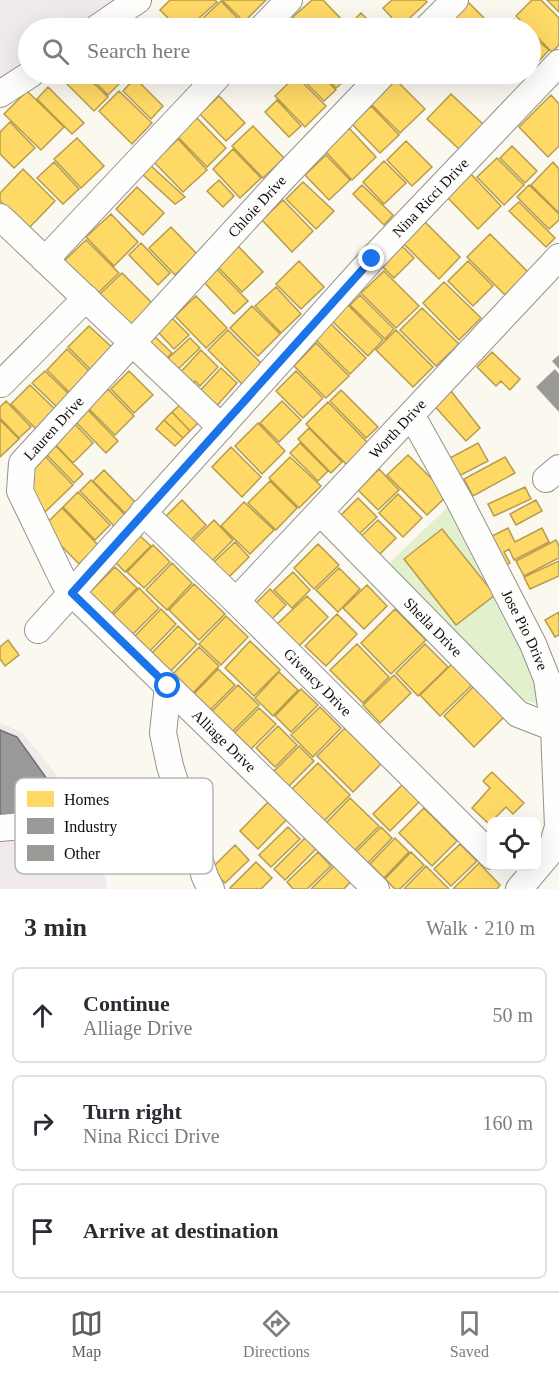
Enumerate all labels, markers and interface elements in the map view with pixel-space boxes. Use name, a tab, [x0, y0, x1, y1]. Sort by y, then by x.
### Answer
search box	[18, 18, 541, 84]
icon: search	[39, 35, 72, 68]
text: Search here	[87, 38, 190, 63]
street label: Nina Ricci Drive	[389, 155, 472, 240]
street label: Chloie Drive	[225, 172, 290, 241]
route end	[358, 245, 384, 271]
street label: Lauren Drive	[21, 393, 87, 463]
street label: Worth Drive	[366, 396, 429, 462]
street label: Jose Pio Drive	[498, 587, 551, 673]
street label: Sheila Drive	[401, 595, 465, 660]
street label: Givency Drive	[281, 645, 355, 720]
route start	[154, 672, 180, 698]
street label: Alliage Drive	[189, 707, 259, 775]
legend	[15, 778, 213, 874]
text: Homes	[64, 791, 109, 808]
map controls	[487, 817, 541, 871]
button: locate	[487, 817, 541, 871]
text: Industry	[64, 818, 117, 836]
text: Other	[64, 845, 101, 862]
text: 3 min	[24, 913, 87, 942]
text: Walk · 210 m	[426, 917, 535, 939]
text: Continue	[83, 991, 170, 1016]
icon: ahead	[26, 999, 59, 1032]
text: 50 m	[492, 1004, 533, 1026]
text: Alliage Drive	[83, 1017, 192, 1039]
text: Turn right	[83, 1099, 182, 1124]
icon: right	[26, 1107, 59, 1140]
text: 160 m	[482, 1112, 533, 1134]
text: Nina Ricci Drive	[83, 1125, 220, 1147]
icon: arrive	[26, 1215, 59, 1248]
text: Arrive at destination	[83, 1218, 279, 1243]
tab: Map	[70, 1307, 103, 1361]
tab: Directions	[243, 1307, 310, 1361]
tab: Saved	[450, 1307, 489, 1361]

